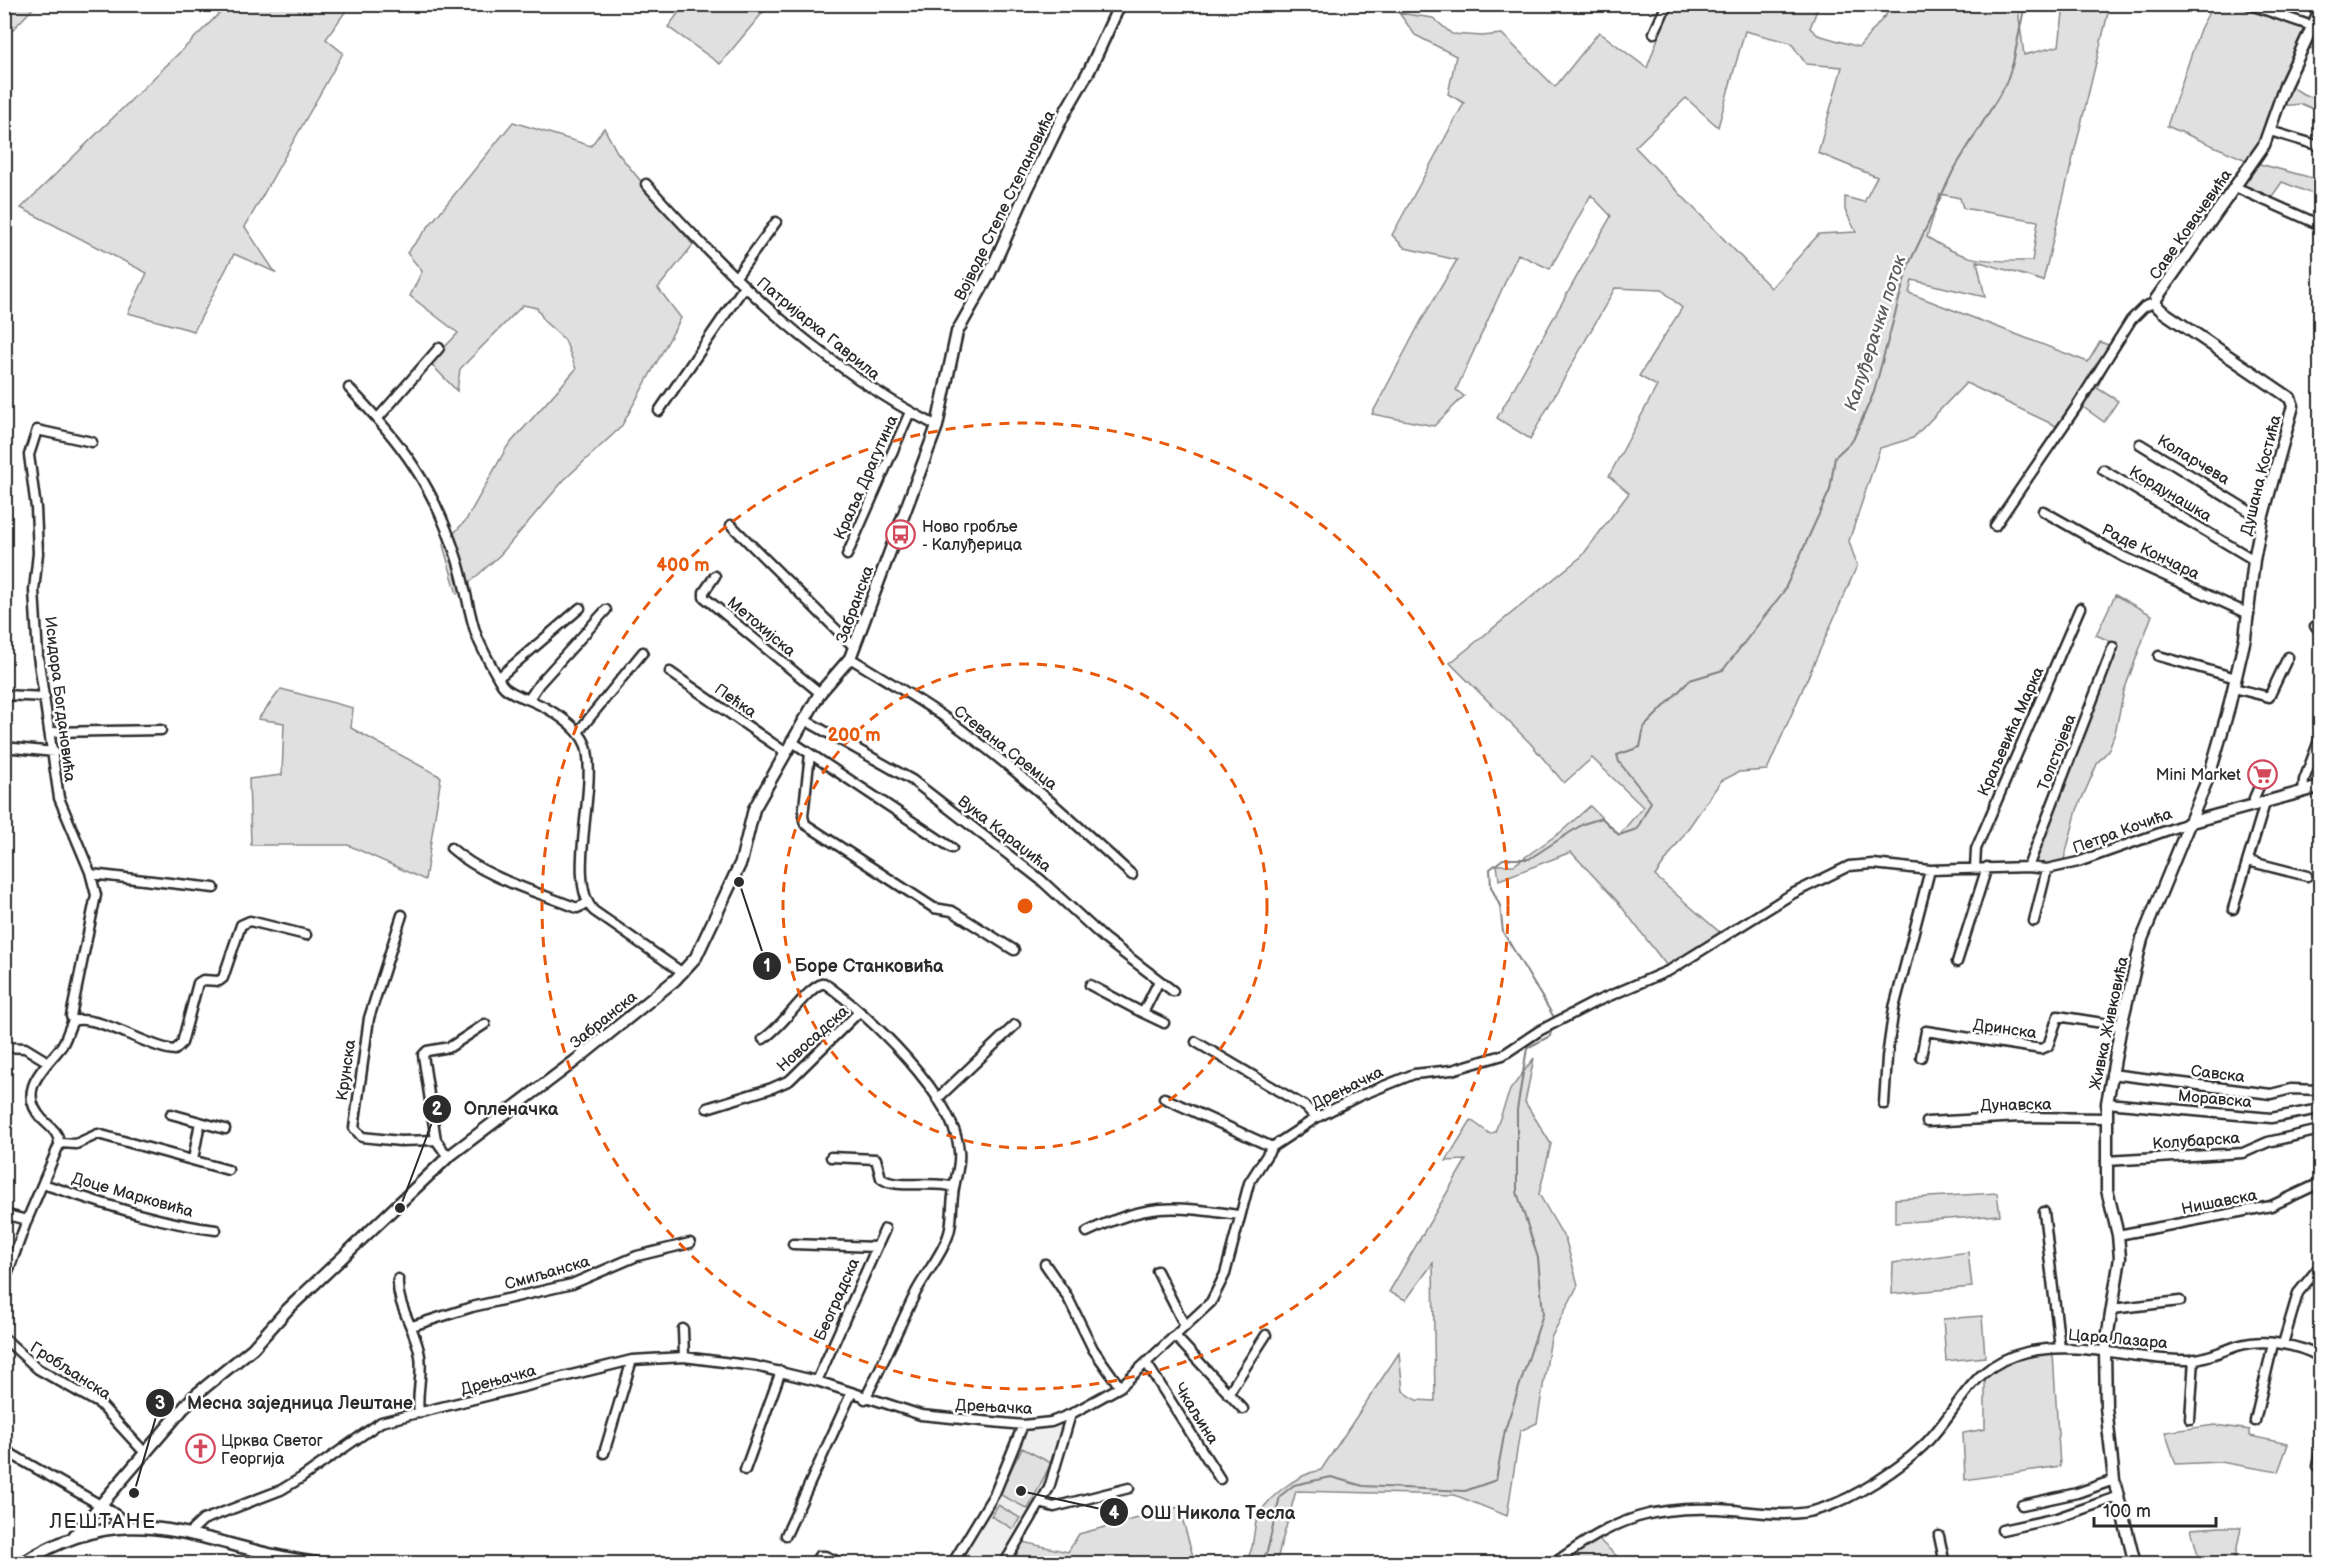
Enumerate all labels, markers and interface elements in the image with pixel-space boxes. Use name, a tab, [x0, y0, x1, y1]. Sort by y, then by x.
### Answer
street label: Војводе Степе Степановића	[951, 107, 1060, 304]
street label: Саве Ковачевића	[2146, 166, 2237, 284]
water label: Калуђерачки поток	[1840, 252, 1911, 414]
street label: Патријарха Гаврила	[753, 274, 884, 385]
street label: Краља Драгутина	[830, 412, 903, 543]
street label: Душана Костића	[2237, 413, 2286, 538]
street label: Коларчева	[2154, 431, 2233, 490]
street label: Кордунашка	[2126, 462, 2215, 527]
place label: Ново гробље - Калуђерица	[922, 518, 1023, 555]
bus stop icon: Ново гробље - Калуђерица	[885, 519, 917, 551]
street label: Раде Кончара	[2098, 520, 2203, 584]
text: 400 m	[656, 555, 710, 576]
street label: Забранска	[833, 563, 878, 646]
street label: Метохијска	[723, 593, 799, 661]
street label: Исидора Богдановића	[40, 615, 79, 784]
street label: Краљевића Марка	[1974, 664, 2049, 799]
street label: Пећка	[711, 680, 760, 723]
street label: Стевана Сремца	[950, 702, 1061, 795]
street label: Толстојева	[2034, 711, 2081, 793]
text: 200 m	[827, 725, 881, 746]
supermarket icon: Mini Market	[2246, 758, 2278, 790]
place label: Mini Market	[2156, 766, 2241, 785]
street label: Вука Караџића	[954, 792, 1055, 877]
street label: Петра Кочића	[2070, 804, 2175, 858]
centre of rings	[1015, 896, 1035, 916]
callout: Боре Станковића	[752, 948, 955, 984]
street label: Живка Живковића	[2086, 954, 2133, 1092]
text: 1	[763, 956, 771, 977]
text: Боре Станковића	[795, 956, 944, 977]
street label: Забранска	[567, 987, 642, 1053]
street label: Новосадска	[773, 1002, 853, 1076]
street label: Дринска	[1972, 1016, 2038, 1043]
street label: Крунска	[333, 1038, 360, 1102]
street label: Савска	[2190, 1062, 2246, 1087]
street label: Дрењачка	[1309, 1063, 1387, 1114]
street label: Моравска	[2177, 1087, 2253, 1112]
callout: Опленачка	[422, 1091, 571, 1127]
street label: Дунавска	[1980, 1095, 2052, 1116]
text: 2	[432, 1099, 443, 1120]
text: Опленачка	[464, 1099, 559, 1120]
street label: Колубарска	[2152, 1129, 2241, 1154]
street label: Доце Марковића	[70, 1169, 196, 1222]
street label: Нишавска	[2180, 1186, 2259, 1219]
street label: Смиљанска	[503, 1252, 593, 1295]
street label: Београдска	[811, 1255, 864, 1344]
street label: Цара Лазара	[2067, 1326, 2169, 1353]
street label: Гробљанска	[26, 1338, 114, 1405]
street label: Дрењачка	[459, 1361, 539, 1400]
street label: Чкаљина	[1169, 1380, 1222, 1448]
callout: Месна заједница Лештане	[145, 1385, 425, 1421]
text: 3	[155, 1393, 165, 1414]
text: Месна заједница Лештане	[187, 1393, 413, 1414]
street label: Дрењачка	[955, 1396, 1034, 1419]
place label: Црква Светог Георгија	[221, 1432, 323, 1469]
church icon: Црква Светог Георгија	[184, 1433, 216, 1465]
scale bar	[2094, 1490, 2216, 1528]
callout: ОШ Никола Тесла	[1099, 1494, 1307, 1530]
text: 100 m	[2103, 1501, 2151, 1522]
text: 4	[1109, 1503, 1120, 1524]
text: ОШ Никола Тесла	[1141, 1503, 1296, 1524]
district label: ЛЕШТАНЕ	[48, 1510, 157, 1534]

